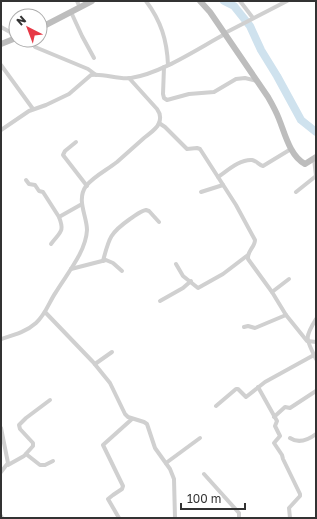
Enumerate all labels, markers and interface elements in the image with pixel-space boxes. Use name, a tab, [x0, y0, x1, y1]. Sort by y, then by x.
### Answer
north arrow	[8, 8, 48, 48]
text: N	[14, 13, 28, 28]
scale bar	[181, 485, 245, 511]
text: 100 m	[187, 491, 221, 506]

